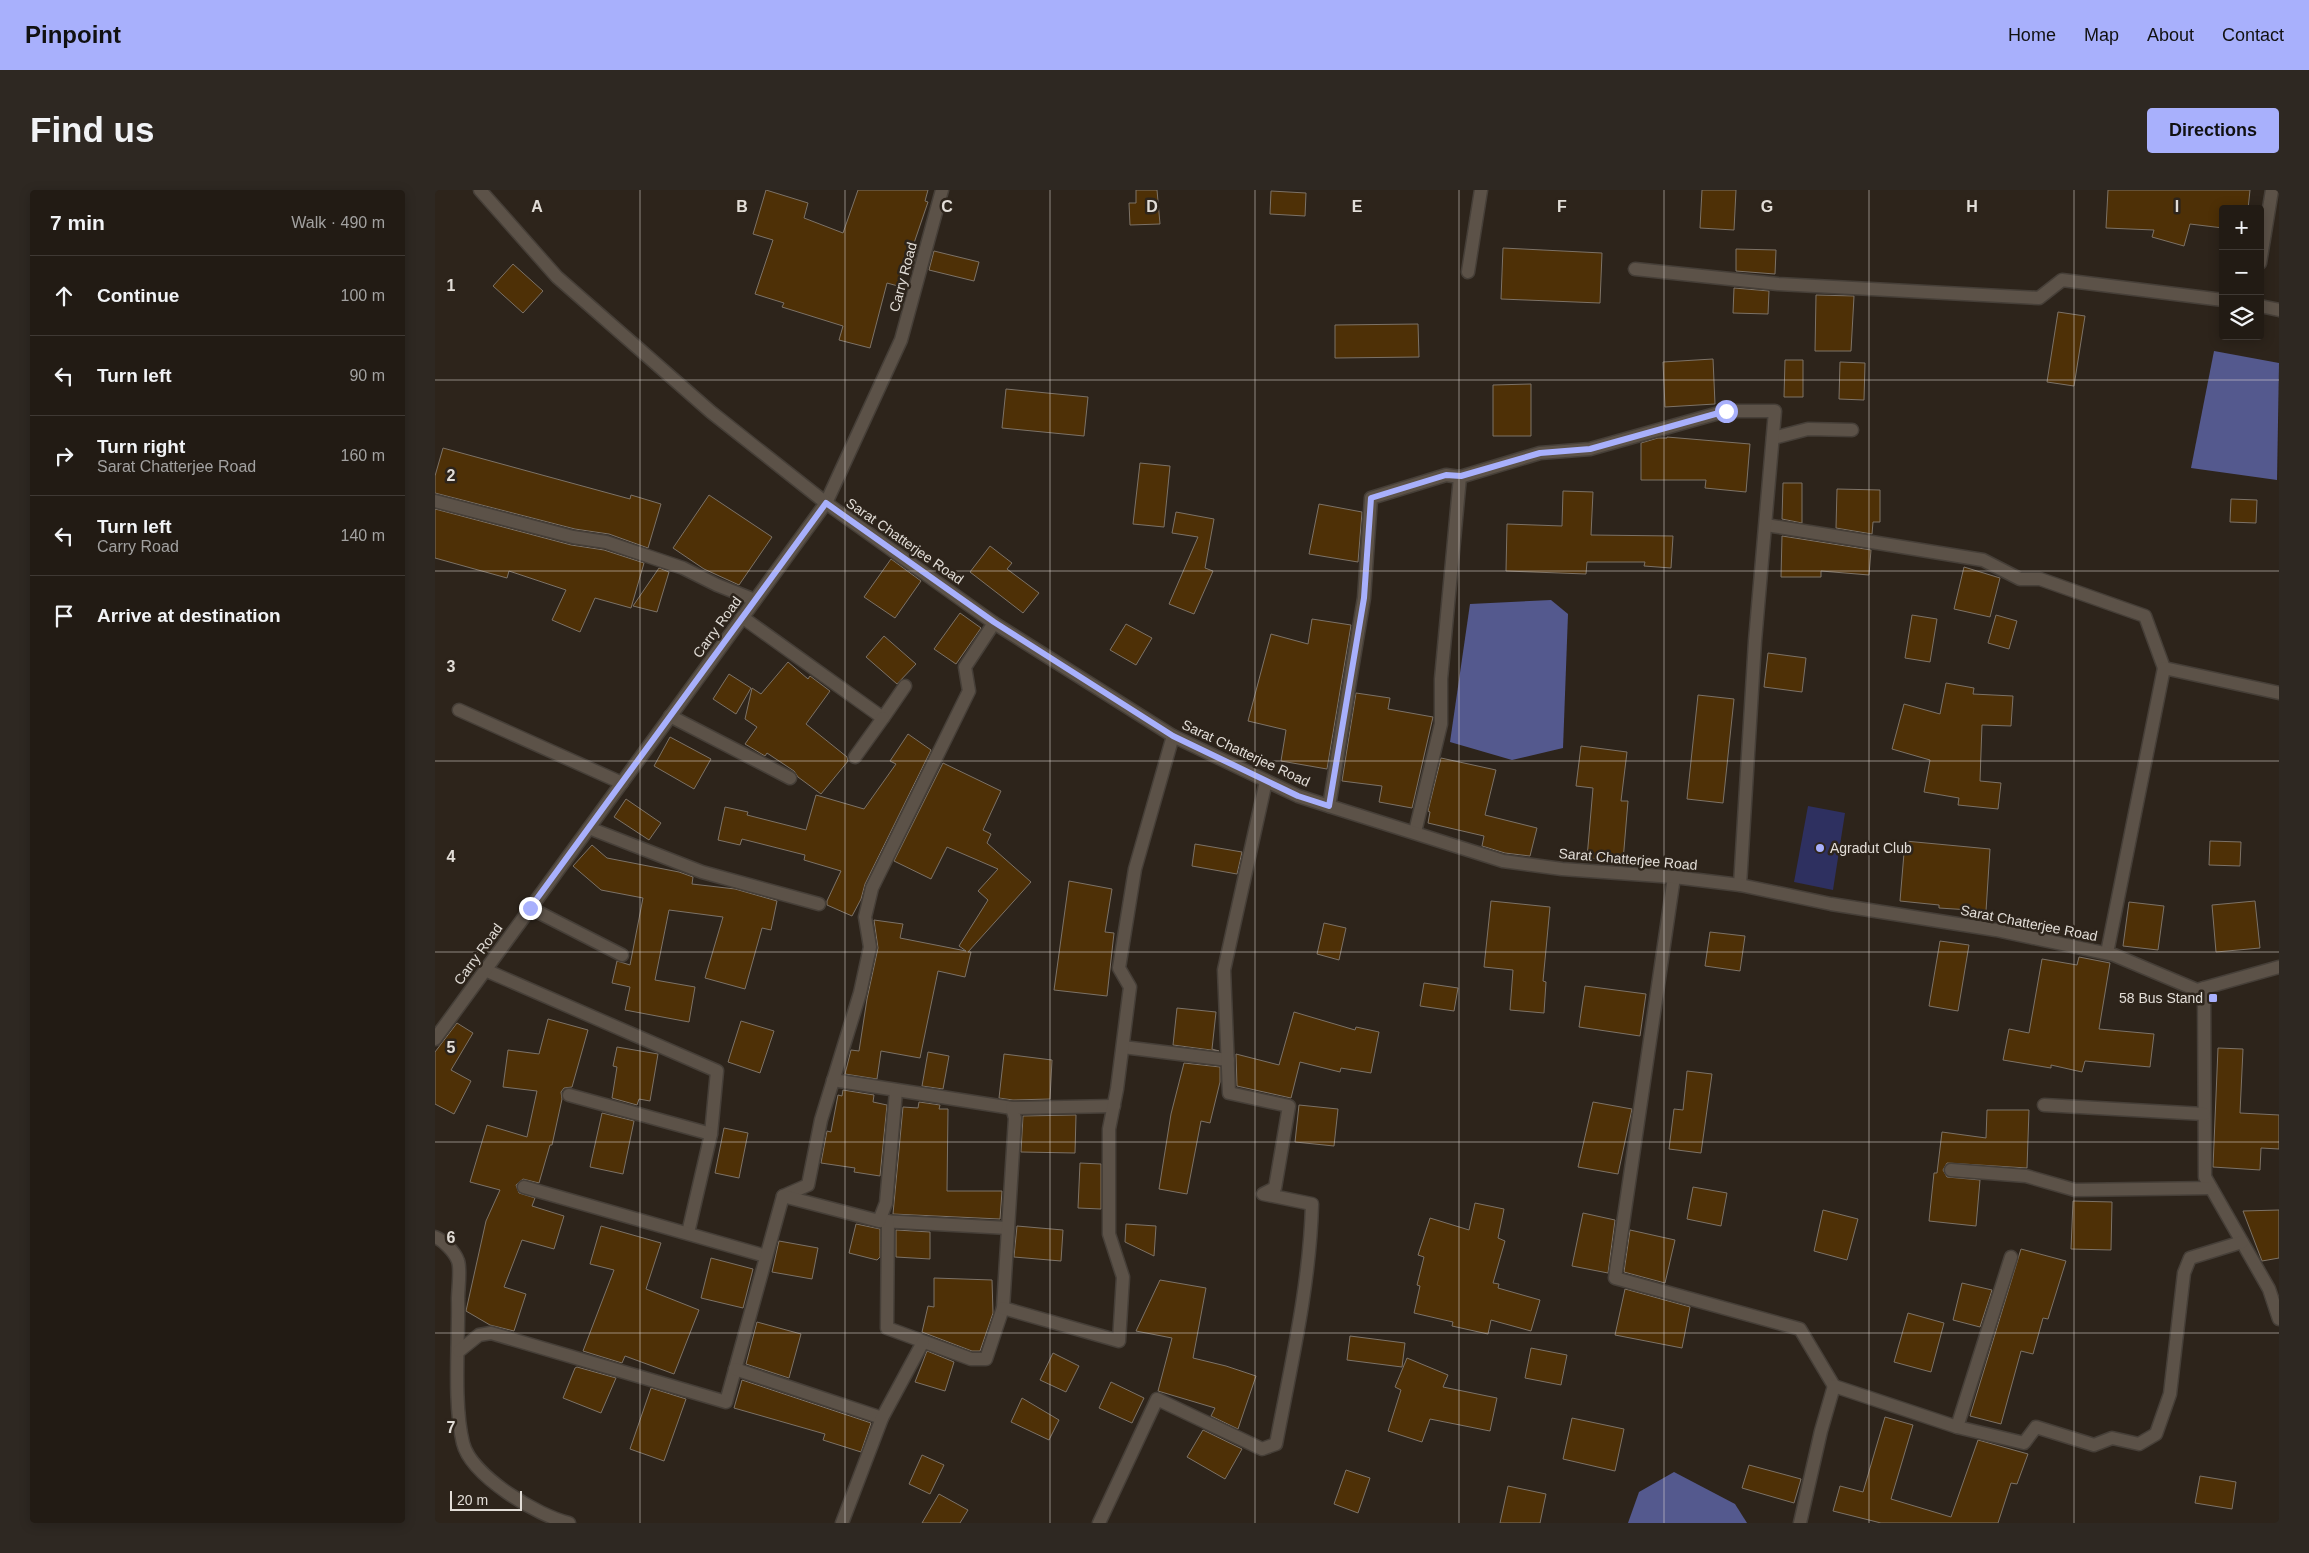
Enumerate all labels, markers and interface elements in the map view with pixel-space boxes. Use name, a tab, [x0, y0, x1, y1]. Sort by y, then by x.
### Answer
text: Pinpoint	[25, 21, 121, 48]
text: Home	[2008, 25, 2056, 45]
text: Map	[2084, 25, 2119, 45]
text: About	[2147, 25, 2194, 45]
text: Contact	[2222, 25, 2284, 45]
button: Directions	[2147, 108, 2279, 153]
text: Find us	[30, 110, 154, 149]
text: A	[531, 198, 543, 215]
text: B	[736, 198, 748, 215]
text: C	[941, 198, 953, 215]
text: D	[1146, 198, 1158, 215]
text: E	[1352, 198, 1363, 215]
text: F	[1557, 198, 1567, 215]
text: G	[1761, 198, 1773, 215]
text: H	[1966, 198, 1978, 215]
text: I	[2175, 198, 2179, 215]
map controls	[2219, 205, 2264, 340]
button: +	[2219, 205, 2264, 250]
text: 7 min	[50, 211, 105, 234]
text: Walk · 490 m	[291, 214, 385, 231]
street label: Carry Road	[886, 240, 920, 314]
button: −	[2219, 250, 2264, 295]
text: 1	[447, 277, 456, 294]
icon: ahead	[50, 282, 78, 310]
text: Continue	[97, 285, 179, 306]
text: 100 m	[341, 287, 385, 304]
button: layers	[2219, 295, 2264, 340]
icon: left	[50, 362, 78, 390]
text: Turn left	[97, 365, 172, 386]
text: 90 m	[349, 367, 385, 384]
route start	[1715, 400, 1738, 423]
text: Turn right	[97, 436, 185, 457]
icon: right	[50, 442, 78, 470]
text: 160 m	[341, 447, 385, 464]
text: Sarat Chatterjee Road	[97, 458, 256, 475]
text: 2	[447, 467, 456, 484]
street label: Sarat Chatterjee Road	[843, 494, 967, 588]
text: Turn left	[97, 516, 172, 537]
icon: left	[50, 522, 78, 550]
text: 140 m	[341, 527, 385, 544]
text: Carry Road	[97, 538, 179, 555]
street label: Carry Road	[689, 593, 745, 661]
icon: arrive	[50, 602, 78, 630]
text: Arrive at destination	[97, 605, 281, 626]
text: 3	[447, 658, 456, 675]
street label: Sarat Chatterjee Road	[1179, 716, 1313, 790]
place label: Agradut Club	[1830, 840, 1912, 856]
marker: Agradut Club	[1814, 842, 1826, 854]
street label: Sarat Chatterjee Road	[1558, 845, 1698, 873]
text: 4	[447, 848, 456, 865]
route end	[519, 897, 542, 920]
street label: Sarat Chatterjee Road	[1959, 902, 2099, 944]
street label: Carry Road	[450, 920, 506, 988]
place label: 58 Bus Stand	[2119, 990, 2203, 1006]
marker: 58 Bus Stand	[2207, 992, 2219, 1004]
text: 5	[447, 1039, 456, 1056]
text: 6	[447, 1229, 456, 1246]
text: 7	[447, 1419, 456, 1436]
scale bar	[450, 1488, 523, 1511]
text: 20 m	[457, 1492, 488, 1508]

